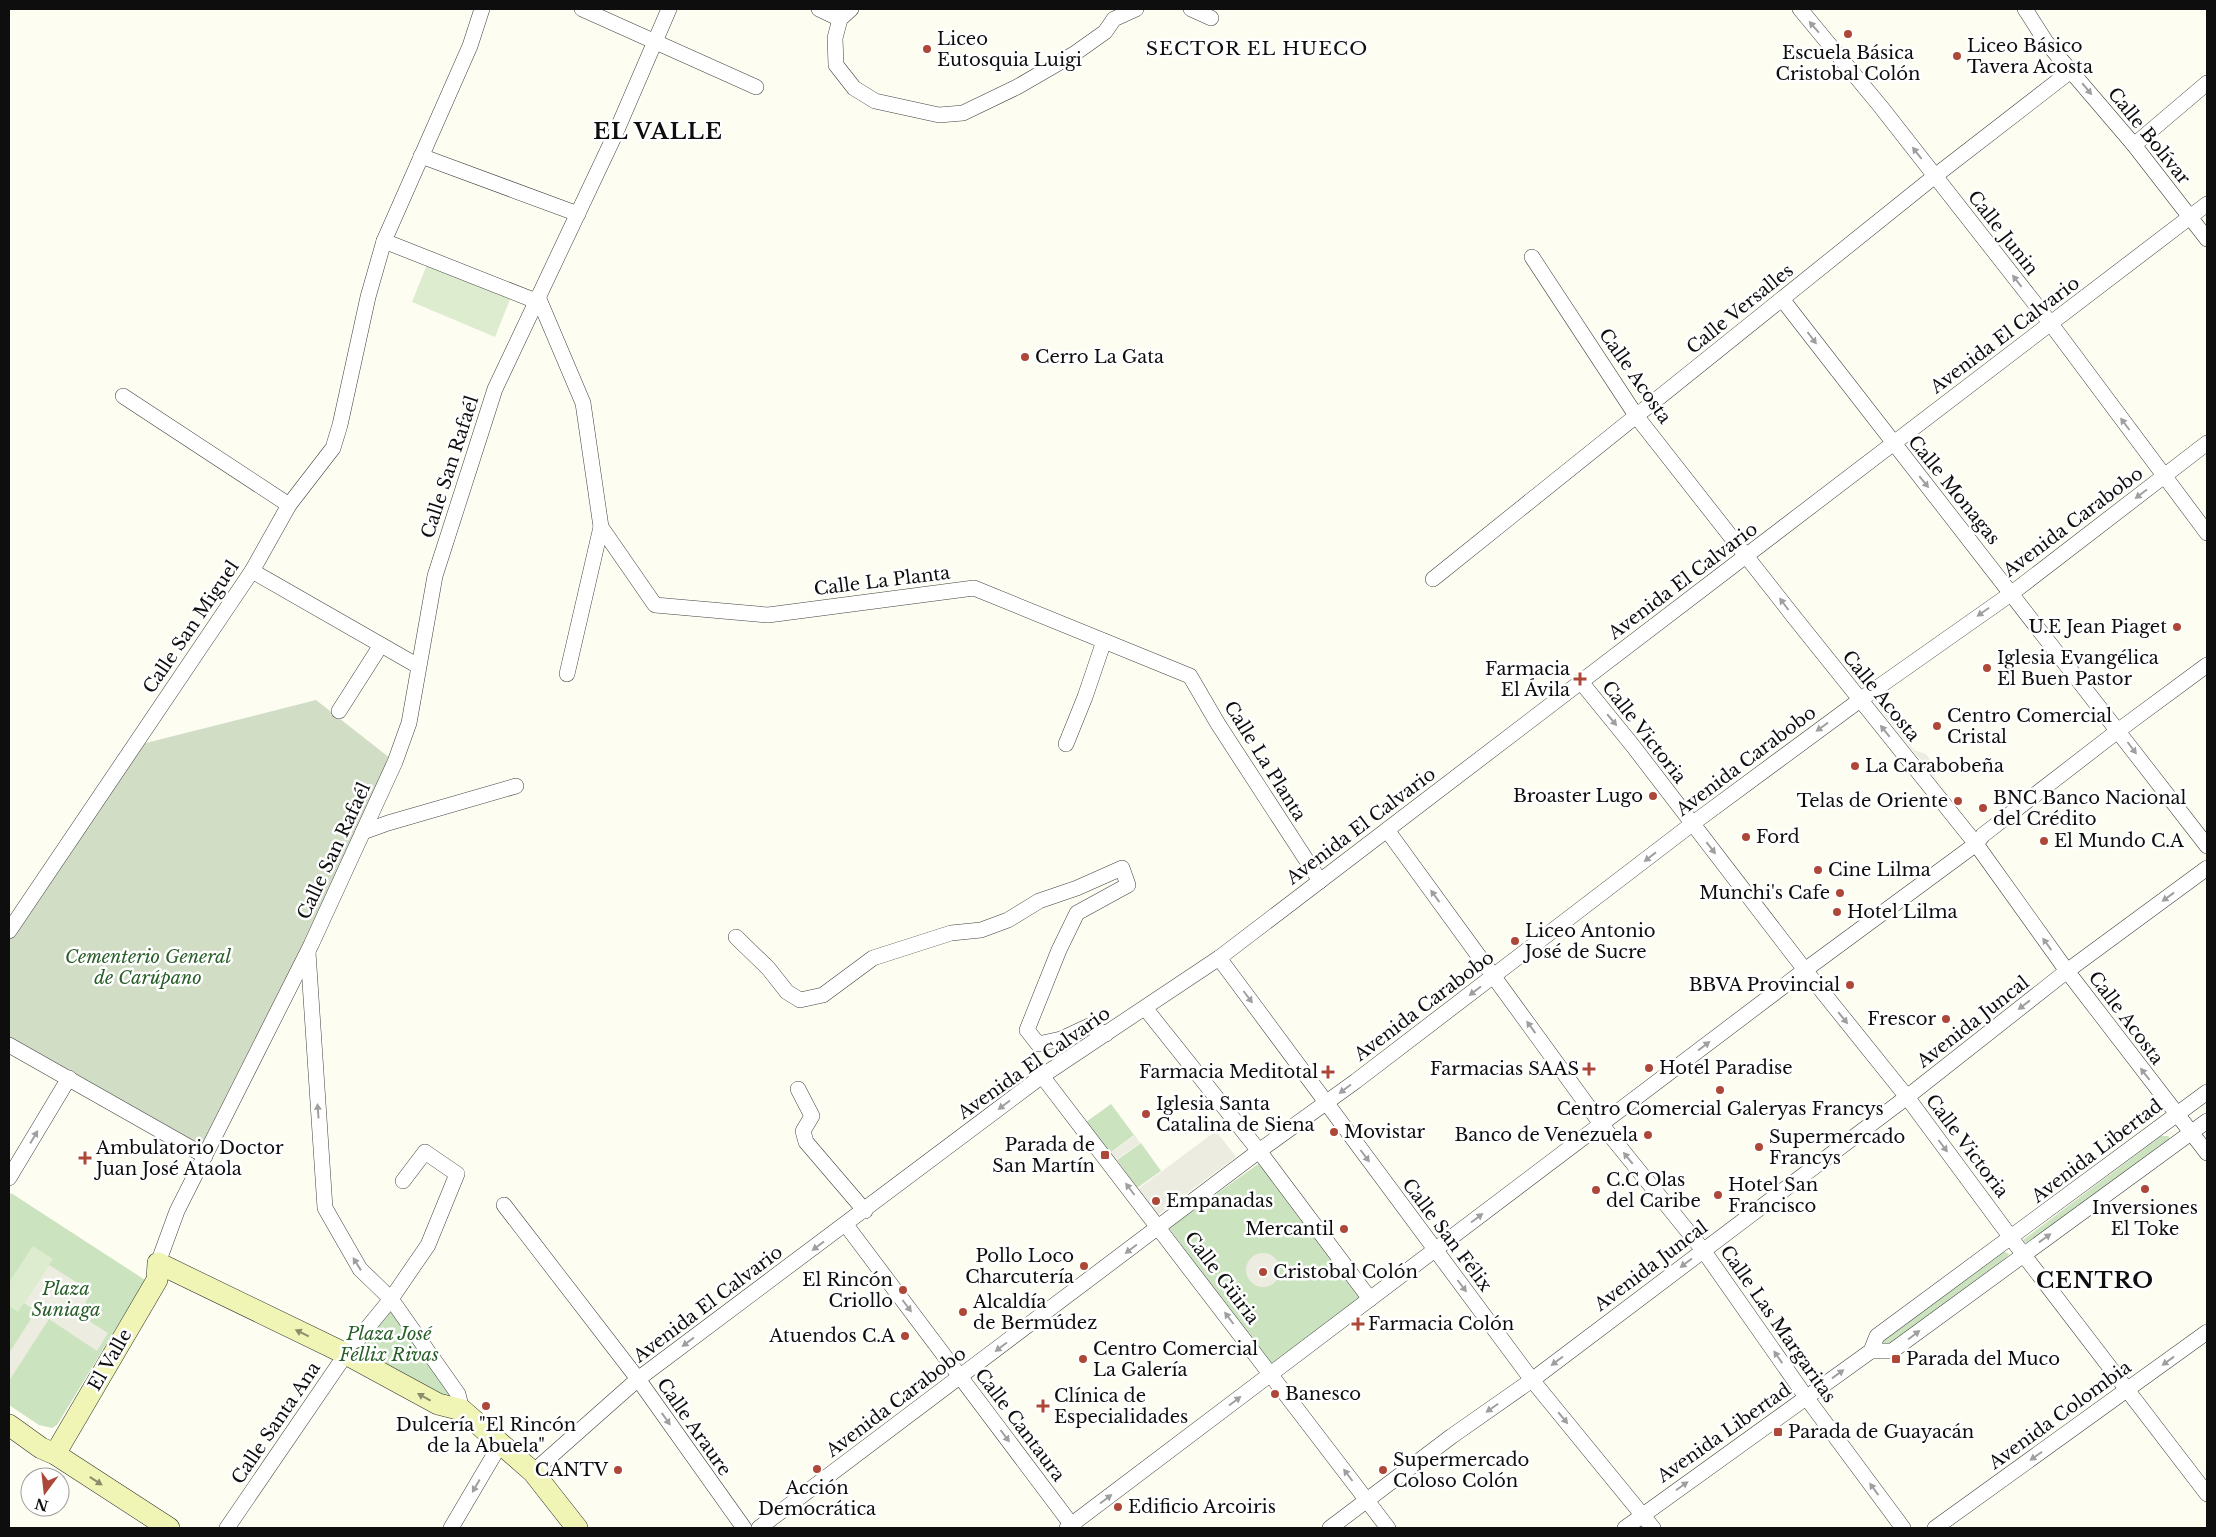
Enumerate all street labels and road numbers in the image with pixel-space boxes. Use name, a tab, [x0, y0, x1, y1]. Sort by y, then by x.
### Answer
street label: Calle Bolívar	[2103, 83, 2195, 189]
street label: Calle Junin	[1963, 186, 2043, 280]
street label: Calle Versalles	[1682, 259, 1798, 359]
street label: Avenida El Calvario	[1925, 272, 2084, 399]
street label: Calle Acosta	[1594, 324, 1676, 428]
street label: Calle San Rafaél	[417, 393, 483, 541]
street label: Calle Monagas	[1903, 431, 2005, 549]
street label: Avenida Carabobo	[1998, 462, 2147, 582]
street label: Avenida El Calvario	[1603, 518, 1762, 645]
street label: Calle San Miguel	[138, 556, 244, 698]
street label: Calle La Planta	[813, 562, 951, 600]
street label: Calle Acosta	[1838, 646, 1924, 746]
street label: Calle Victoria	[1597, 676, 1691, 788]
street label: Calle La Planta	[1219, 697, 1311, 825]
street label: Avenida Carabobo	[1671, 701, 1820, 821]
street label: Avenida El Calvario	[1281, 763, 1440, 890]
street label: Calle San Rafaél	[293, 779, 375, 923]
street label: Avenida Carabobo	[1349, 946, 1498, 1066]
street label: Calle Acosta	[2084, 967, 2168, 1069]
street label: Avenida Juncal	[1912, 971, 2033, 1073]
street label: Avenida El Calvario	[953, 1002, 1114, 1124]
street label: Calle Victoria	[1921, 1090, 2013, 1202]
street label: Avenida Libertad	[2026, 1095, 2167, 1208]
street label: Calle San Félix	[1397, 1174, 1497, 1296]
street label: Avenida Juncal	[1589, 1216, 1712, 1316]
street label: Calle Güiria	[1180, 1227, 1264, 1329]
street label: Avenida El Calvario	[628, 1241, 787, 1368]
street label: Calle Las Margaritas	[1715, 1241, 1841, 1407]
street label: El Valle	[84, 1325, 136, 1395]
street label: Avenida Carabobo	[821, 1342, 970, 1462]
street label: Avenida Colombia	[1984, 1356, 2135, 1475]
street label: Calle Santa Ana	[227, 1358, 325, 1488]
street label: Calle Cantaura	[970, 1364, 1070, 1486]
street label: Calle Araure	[652, 1374, 736, 1480]
street label: Avenida Libertad	[1652, 1379, 1795, 1488]

